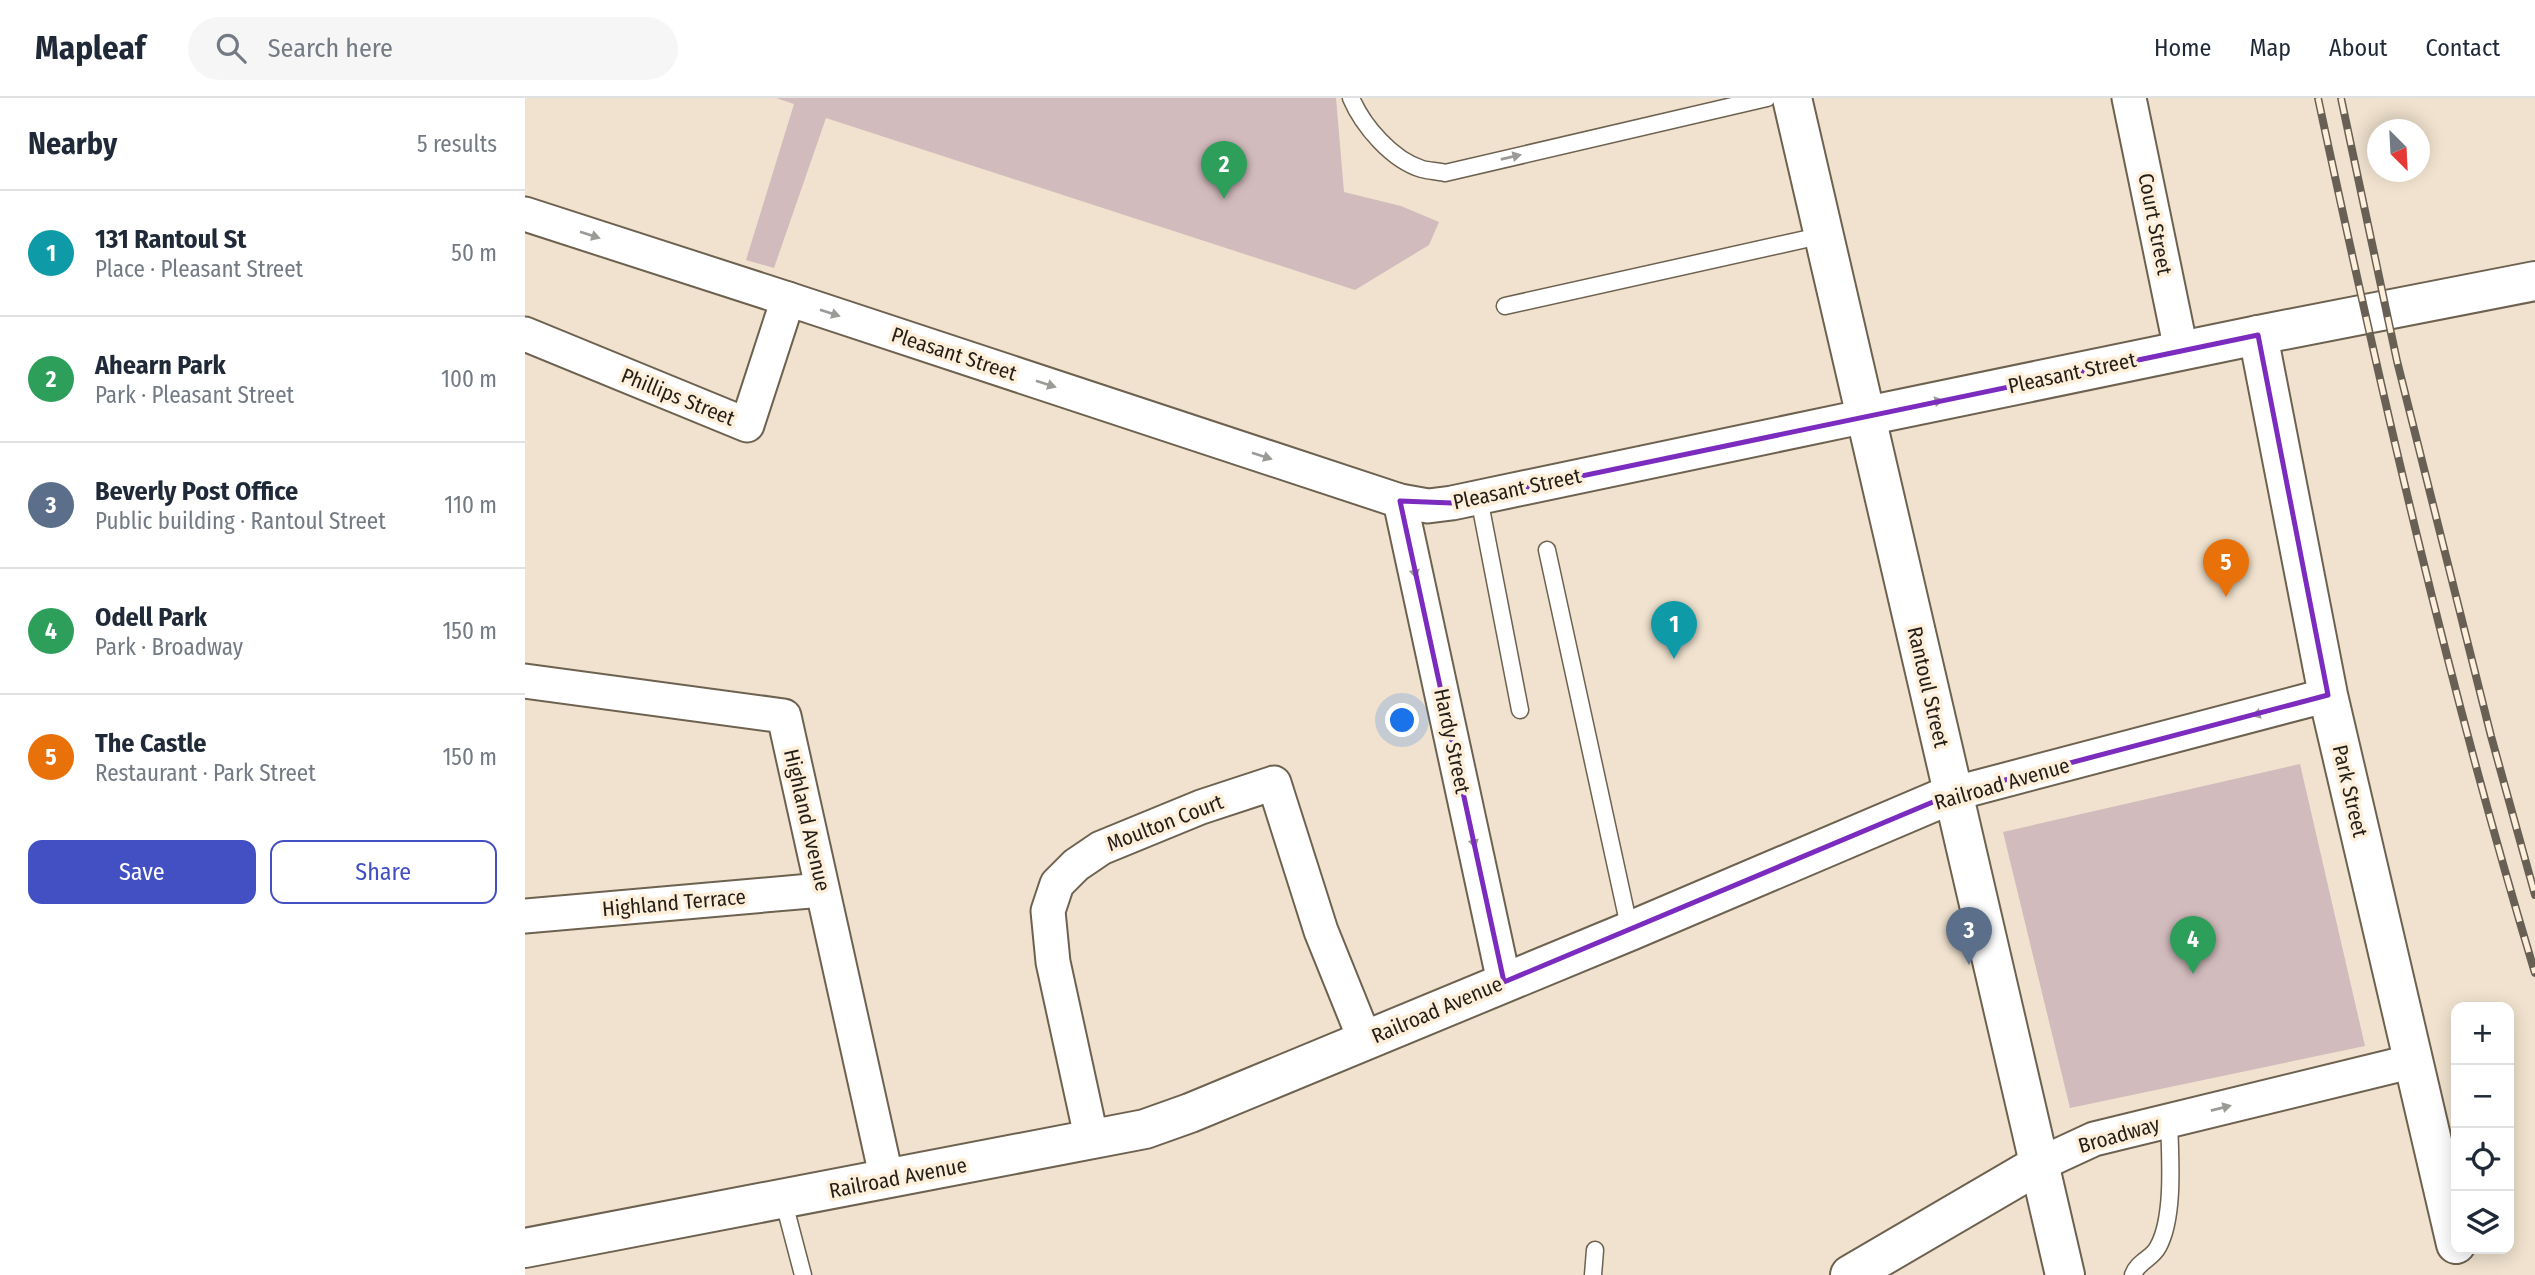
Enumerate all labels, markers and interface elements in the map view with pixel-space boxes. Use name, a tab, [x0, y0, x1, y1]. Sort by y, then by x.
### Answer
search box	[188, 17, 678, 80]
text: Mapleaf	[35, 28, 146, 68]
icon: search	[212, 29, 250, 67]
text: Search here	[268, 33, 393, 64]
text: Home	[2154, 34, 2211, 62]
text: Map	[2249, 34, 2291, 62]
text: About	[2329, 34, 2387, 62]
text: Contact	[2425, 34, 2500, 62]
north arrow	[2367, 119, 2430, 182]
text: Nearby	[28, 126, 117, 162]
text: 5 results	[417, 130, 497, 158]
pin: 2	[1201, 141, 1247, 199]
one-way arrow	[1500, 151, 1522, 162]
street label: Court Street	[2132, 171, 2178, 277]
text: 131 Rantoul St	[95, 224, 246, 255]
one-way arrow	[580, 231, 601, 241]
text: 1	[46, 239, 56, 267]
text: 50 m	[451, 239, 497, 267]
text: Place · Pleasant Street	[95, 255, 303, 283]
one-way arrow	[819, 308, 840, 318]
street label: Pleasant Street	[888, 322, 1020, 387]
street label: Pleasant Street	[2006, 347, 2138, 399]
text: Ahearn Park	[95, 350, 226, 381]
street label: Phillips Street	[617, 362, 739, 432]
text: 2	[46, 365, 56, 393]
text: 100 m	[441, 365, 497, 393]
one-way arrow	[1035, 379, 1056, 390]
text: Park · Pleasant Street	[95, 381, 294, 409]
one-way arrow	[1922, 396, 1944, 407]
one-way arrow	[1251, 451, 1272, 461]
street label: Pleasant Street	[1451, 463, 1583, 515]
text: Beverly Post Office	[95, 476, 298, 507]
text: 3	[46, 491, 56, 519]
text: 110 m	[444, 491, 497, 519]
text: Public building · Rantoul Street	[95, 507, 386, 535]
pin: 5	[2203, 539, 2249, 597]
one-way arrow	[1409, 557, 1420, 579]
pin: 1	[1651, 601, 1697, 659]
text: Odell Park	[95, 602, 207, 633]
text: 4	[45, 617, 57, 645]
text: 150 m	[442, 617, 497, 645]
street label: Rantoul Street	[1901, 624, 1955, 750]
text: Park · Broadway	[95, 633, 243, 661]
street label: Hardy Street	[1428, 686, 1476, 796]
your location	[1385, 703, 1419, 737]
one-way arrow	[2251, 708, 2273, 719]
text: The Castle	[95, 728, 207, 759]
street label: Park Street	[2327, 742, 2373, 840]
text: 5	[45, 743, 57, 771]
text: 150 m	[442, 743, 497, 771]
street label: Highland Avenue	[778, 746, 836, 894]
street label: Railroad Avenue	[1931, 752, 2073, 816]
text: Restaurant · Park Street	[95, 759, 316, 787]
street label: Moulton Court	[1103, 789, 1227, 857]
one-way arrow	[1468, 827, 1479, 849]
button: Save	[28, 840, 256, 904]
button: Share	[270, 840, 497, 904]
street label: Highland Terrace	[601, 884, 747, 922]
pin: 3	[1946, 907, 1992, 965]
pin: 4	[2170, 916, 2216, 974]
street label: Railroad Avenue	[1368, 971, 1506, 1049]
map controls	[2451, 1002, 2514, 1254]
button: +	[2451, 1002, 2514, 1065]
button: −	[2451, 1065, 2514, 1128]
one-way arrow	[2210, 1102, 2232, 1113]
street label: Broadway	[2075, 1111, 2163, 1159]
button: locate	[2451, 1128, 2514, 1191]
street label: Railroad Avenue	[827, 1152, 969, 1204]
button: layers	[2451, 1191, 2514, 1254]

